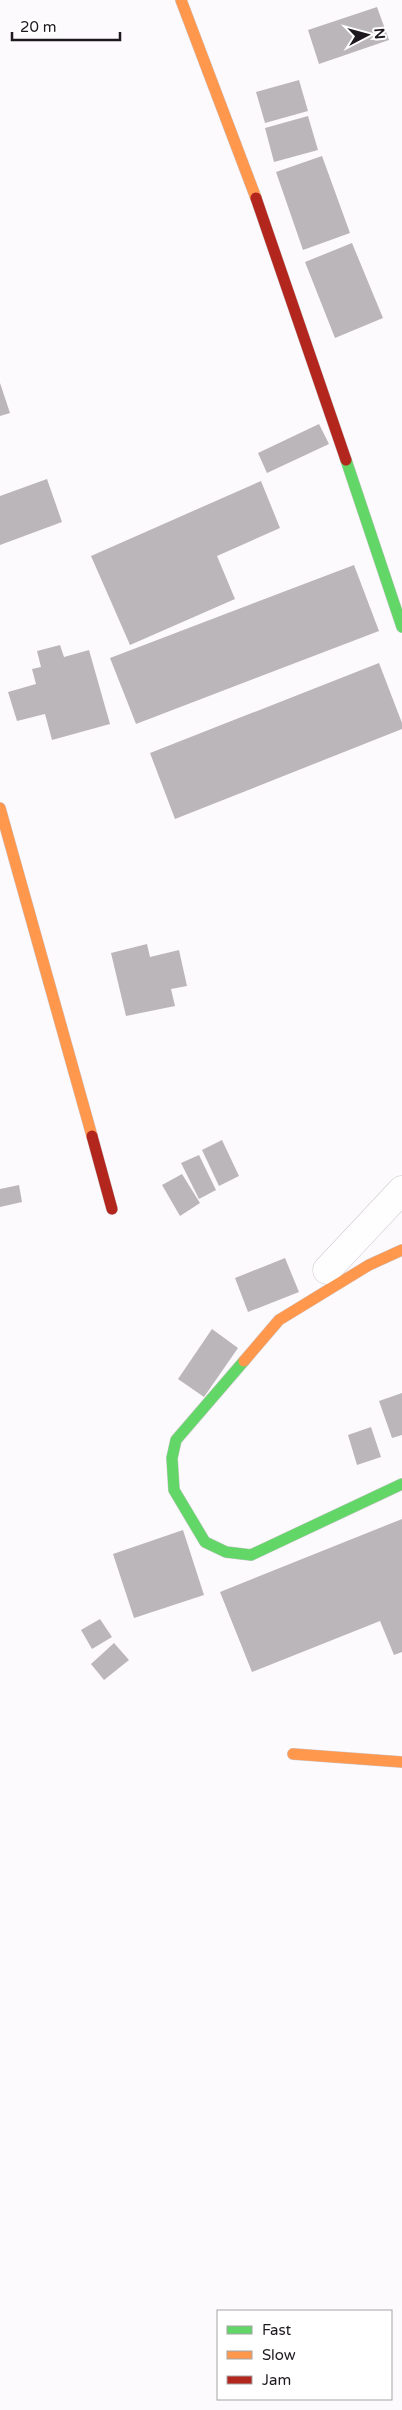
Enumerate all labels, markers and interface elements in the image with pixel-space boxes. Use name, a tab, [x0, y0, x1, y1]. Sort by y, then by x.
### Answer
scale bar	[12, 10, 120, 42]
north arrow	[342, 10, 392, 60]
text: 20 m	[20, 18, 57, 36]
text: N	[370, 27, 388, 40]
legend	[217, 2310, 392, 2400]
text: Fast	[262, 2321, 292, 2339]
text: Slow	[262, 2346, 296, 2364]
text: Jam	[262, 2371, 291, 2389]

